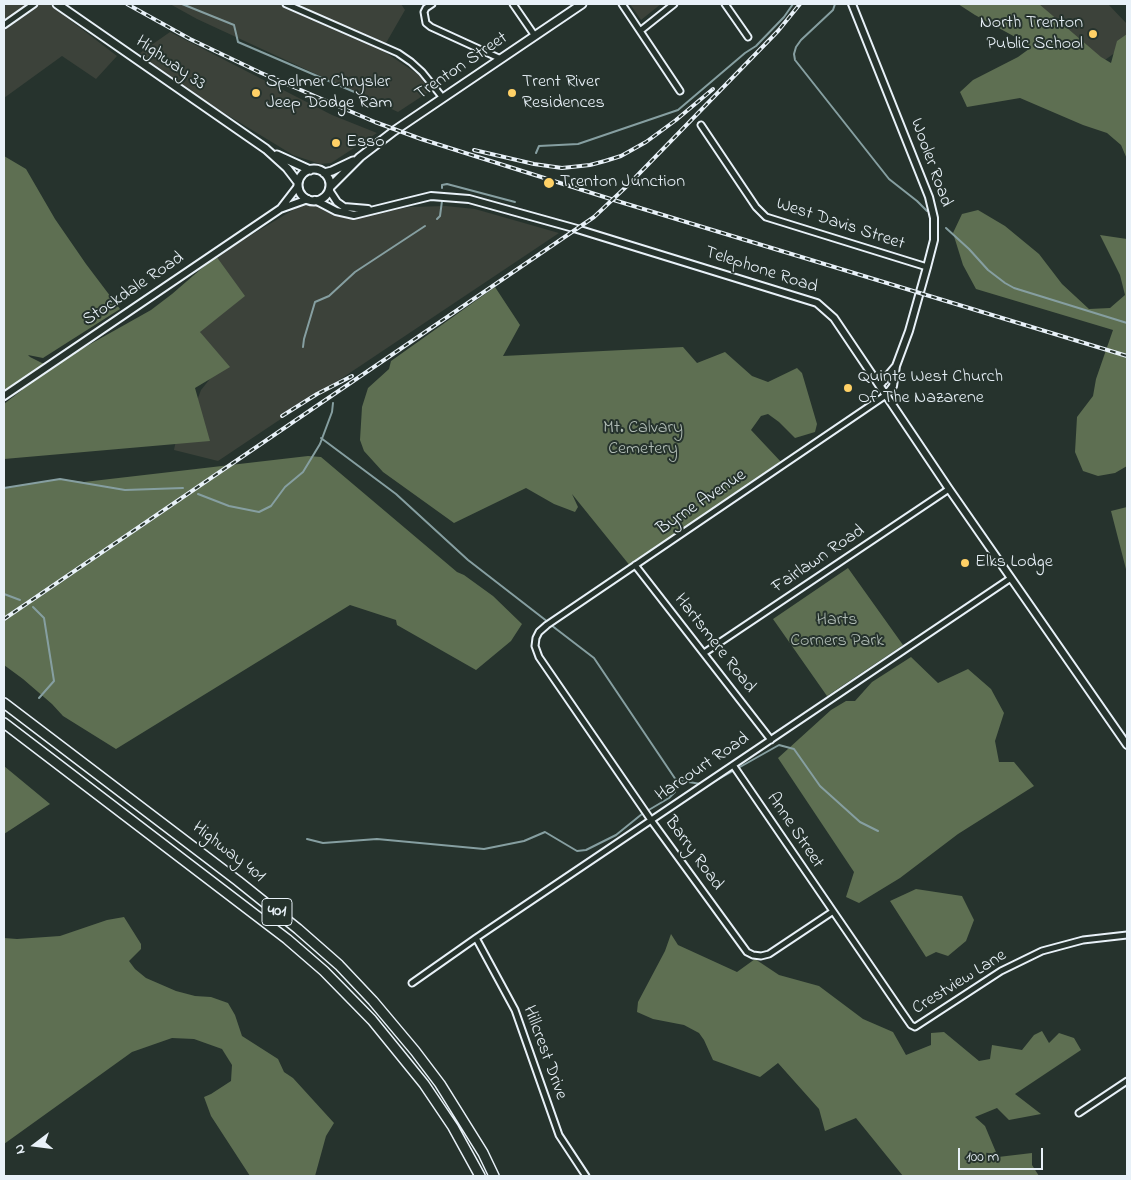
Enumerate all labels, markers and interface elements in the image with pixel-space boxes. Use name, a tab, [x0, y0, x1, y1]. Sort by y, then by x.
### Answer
place label: North Trenton Public School	[980, 13, 1083, 56]
street label: Trenton Street	[412, 28, 512, 106]
marker: North Trenton Public School	[1087, 28, 1099, 40]
street label: Highway 33	[131, 32, 209, 96]
place label: Spelmer Chrysler Jeep Dodge Ram	[266, 72, 392, 115]
place label: Trent River Residences	[522, 72, 605, 115]
marker: Spelmer Chrysler Jeep Dodge Ram	[250, 87, 262, 99]
marker: Trent River Residences	[506, 87, 518, 99]
street label: Wooler Road	[904, 116, 956, 210]
place label: Esso	[346, 132, 385, 154]
marker: Esso	[330, 137, 342, 149]
place label: Trenton Junction	[560, 172, 685, 194]
marker: Trenton Junction	[542, 176, 556, 190]
street label: West Davis Street	[773, 194, 907, 256]
street label: Telephone Road	[702, 243, 820, 299]
street label: Stockdale Road	[79, 248, 189, 332]
place label: Quinte West Church Of The Nazarene	[858, 367, 1003, 409]
marker: Quinte West Church Of The Nazarene	[842, 382, 854, 394]
park label: Mt. Calvary Cemetery	[603, 418, 683, 460]
street label: Byrne Avenue	[653, 465, 751, 541]
street label: Fairlawn Road	[768, 521, 870, 599]
place label: Elks Lodge	[975, 552, 1053, 574]
marker: Elks Lodge	[959, 557, 971, 569]
street label: Hartsmere Road	[668, 590, 760, 698]
park label: Harts Corners Park	[790, 610, 884, 652]
street label: Harcourt Road	[652, 729, 754, 807]
street label: Anne Street	[761, 789, 827, 873]
street label: Barry Road	[659, 813, 727, 895]
street label: Highway 401	[187, 818, 269, 888]
road number: 401	[262, 899, 292, 926]
street label: Crestview Lane	[909, 946, 1011, 1020]
street label: Hillcrest Drive	[517, 1003, 571, 1103]
north arrow	[10, 1120, 60, 1170]
scale bar	[961, 1138, 1046, 1170]
text: N	[9, 1142, 31, 1156]
text: 100 m	[966, 1146, 999, 1168]

